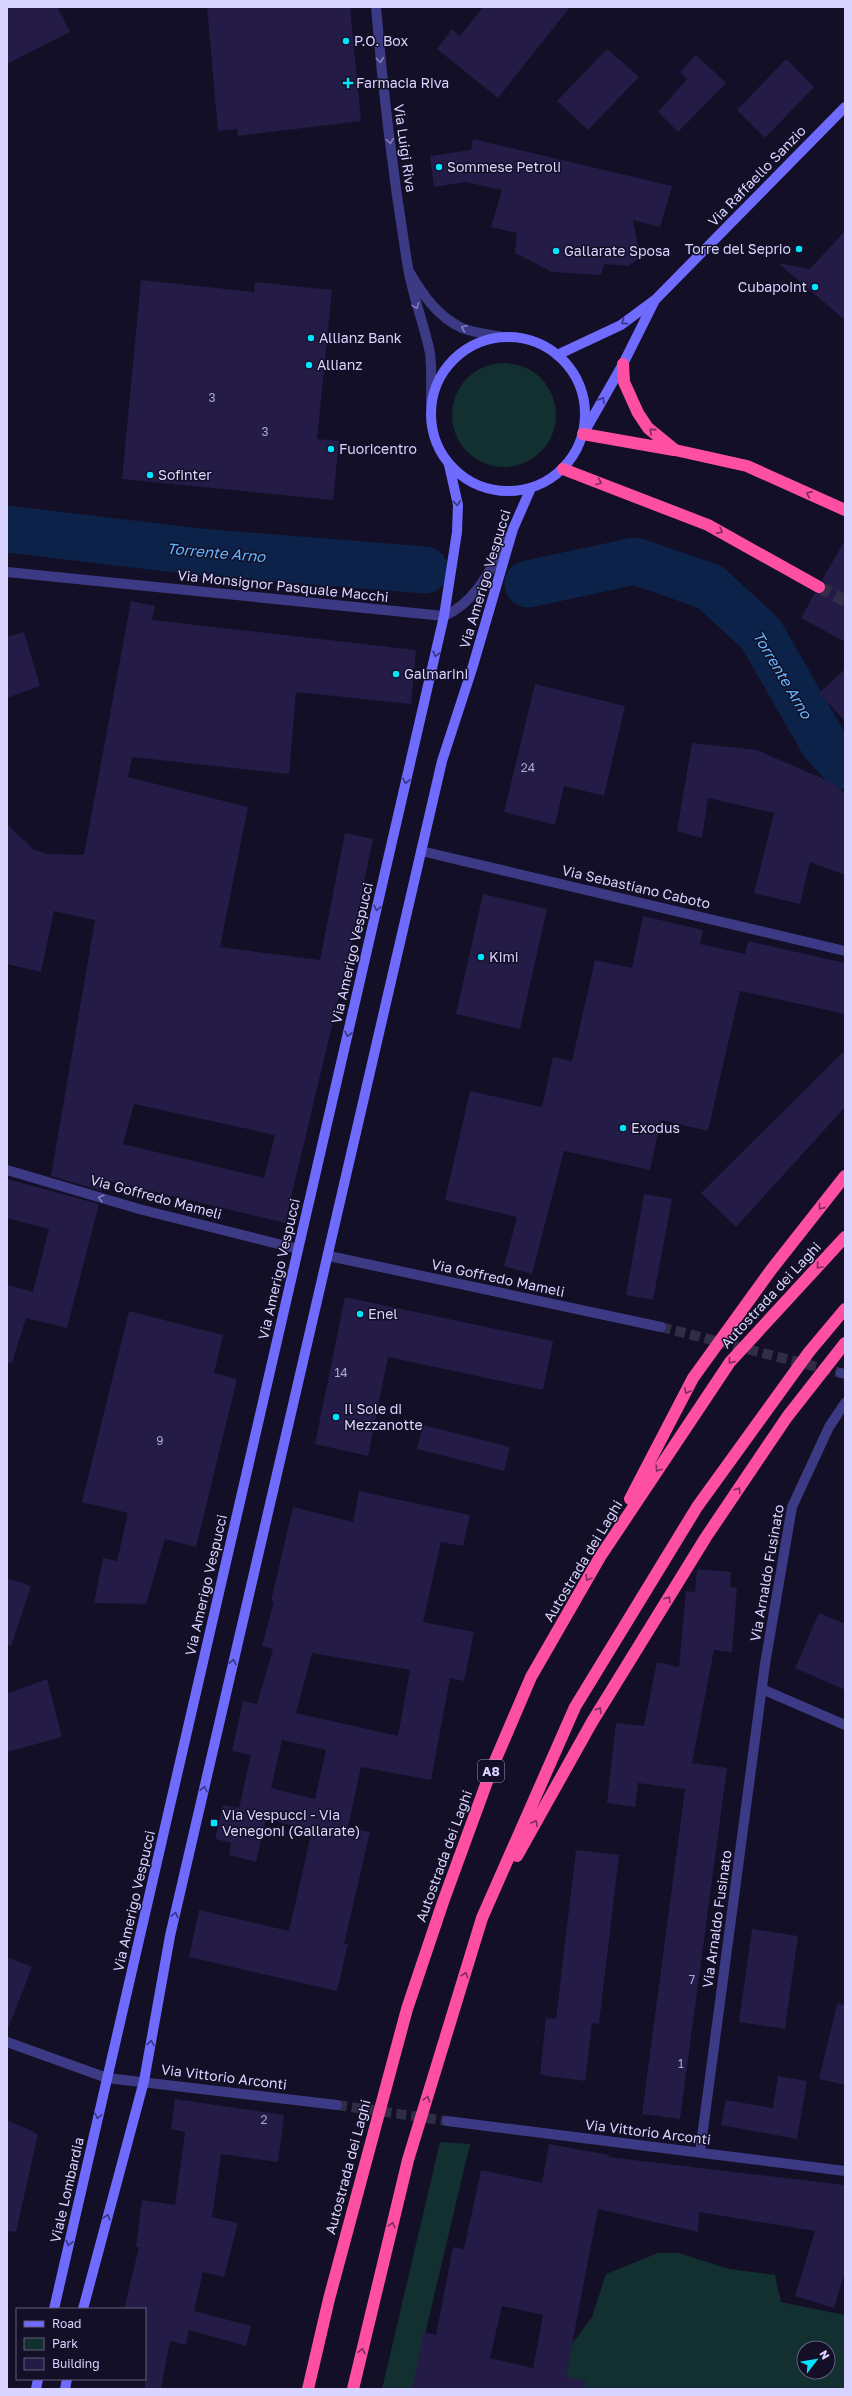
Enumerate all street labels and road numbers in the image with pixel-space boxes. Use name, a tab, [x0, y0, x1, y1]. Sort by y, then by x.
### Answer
street label: Via Luigi Riva	[391, 103, 420, 193]
street label: Via Raffaello Sanzio	[704, 122, 809, 230]
street label: Via Amerigo Vespucci	[455, 507, 514, 650]
street label: Via Monsignor Pasquale Macchi	[177, 566, 389, 605]
street label: Via Sebastiano Caboto	[560, 861, 712, 912]
street label: Via Amerigo Vespucci	[327, 881, 376, 1025]
street label: Via Goffredo Mameli	[88, 1171, 224, 1222]
street label: Via Amerigo Vespucci	[254, 1197, 303, 1341]
street label: Autostrada dei Laghi	[717, 1238, 824, 1351]
street label: Via Goffredo Mameli	[430, 1255, 566, 1300]
street label: Autostrada dei Laghi	[540, 1497, 626, 1625]
street label: Via Arnaldo Fusinato	[746, 1503, 787, 1643]
street label: Via Amerigo Vespucci	[181, 1513, 230, 1657]
road number: A8	[478, 1760, 504, 1782]
street label: Autostrada dei Laghi	[412, 1788, 475, 1924]
street label: Via Amerigo Vespucci	[109, 1829, 158, 1973]
street label: Via Arnaldo Fusinato	[698, 1849, 735, 1989]
street label: Via Vittorio Arconti	[160, 2060, 288, 2093]
street label: Autostrada dei Laghi	[321, 2098, 374, 2236]
street label: Via Vittorio Arconti	[584, 2115, 712, 2148]
street label: Viale Lombardia	[46, 2135, 87, 2244]

